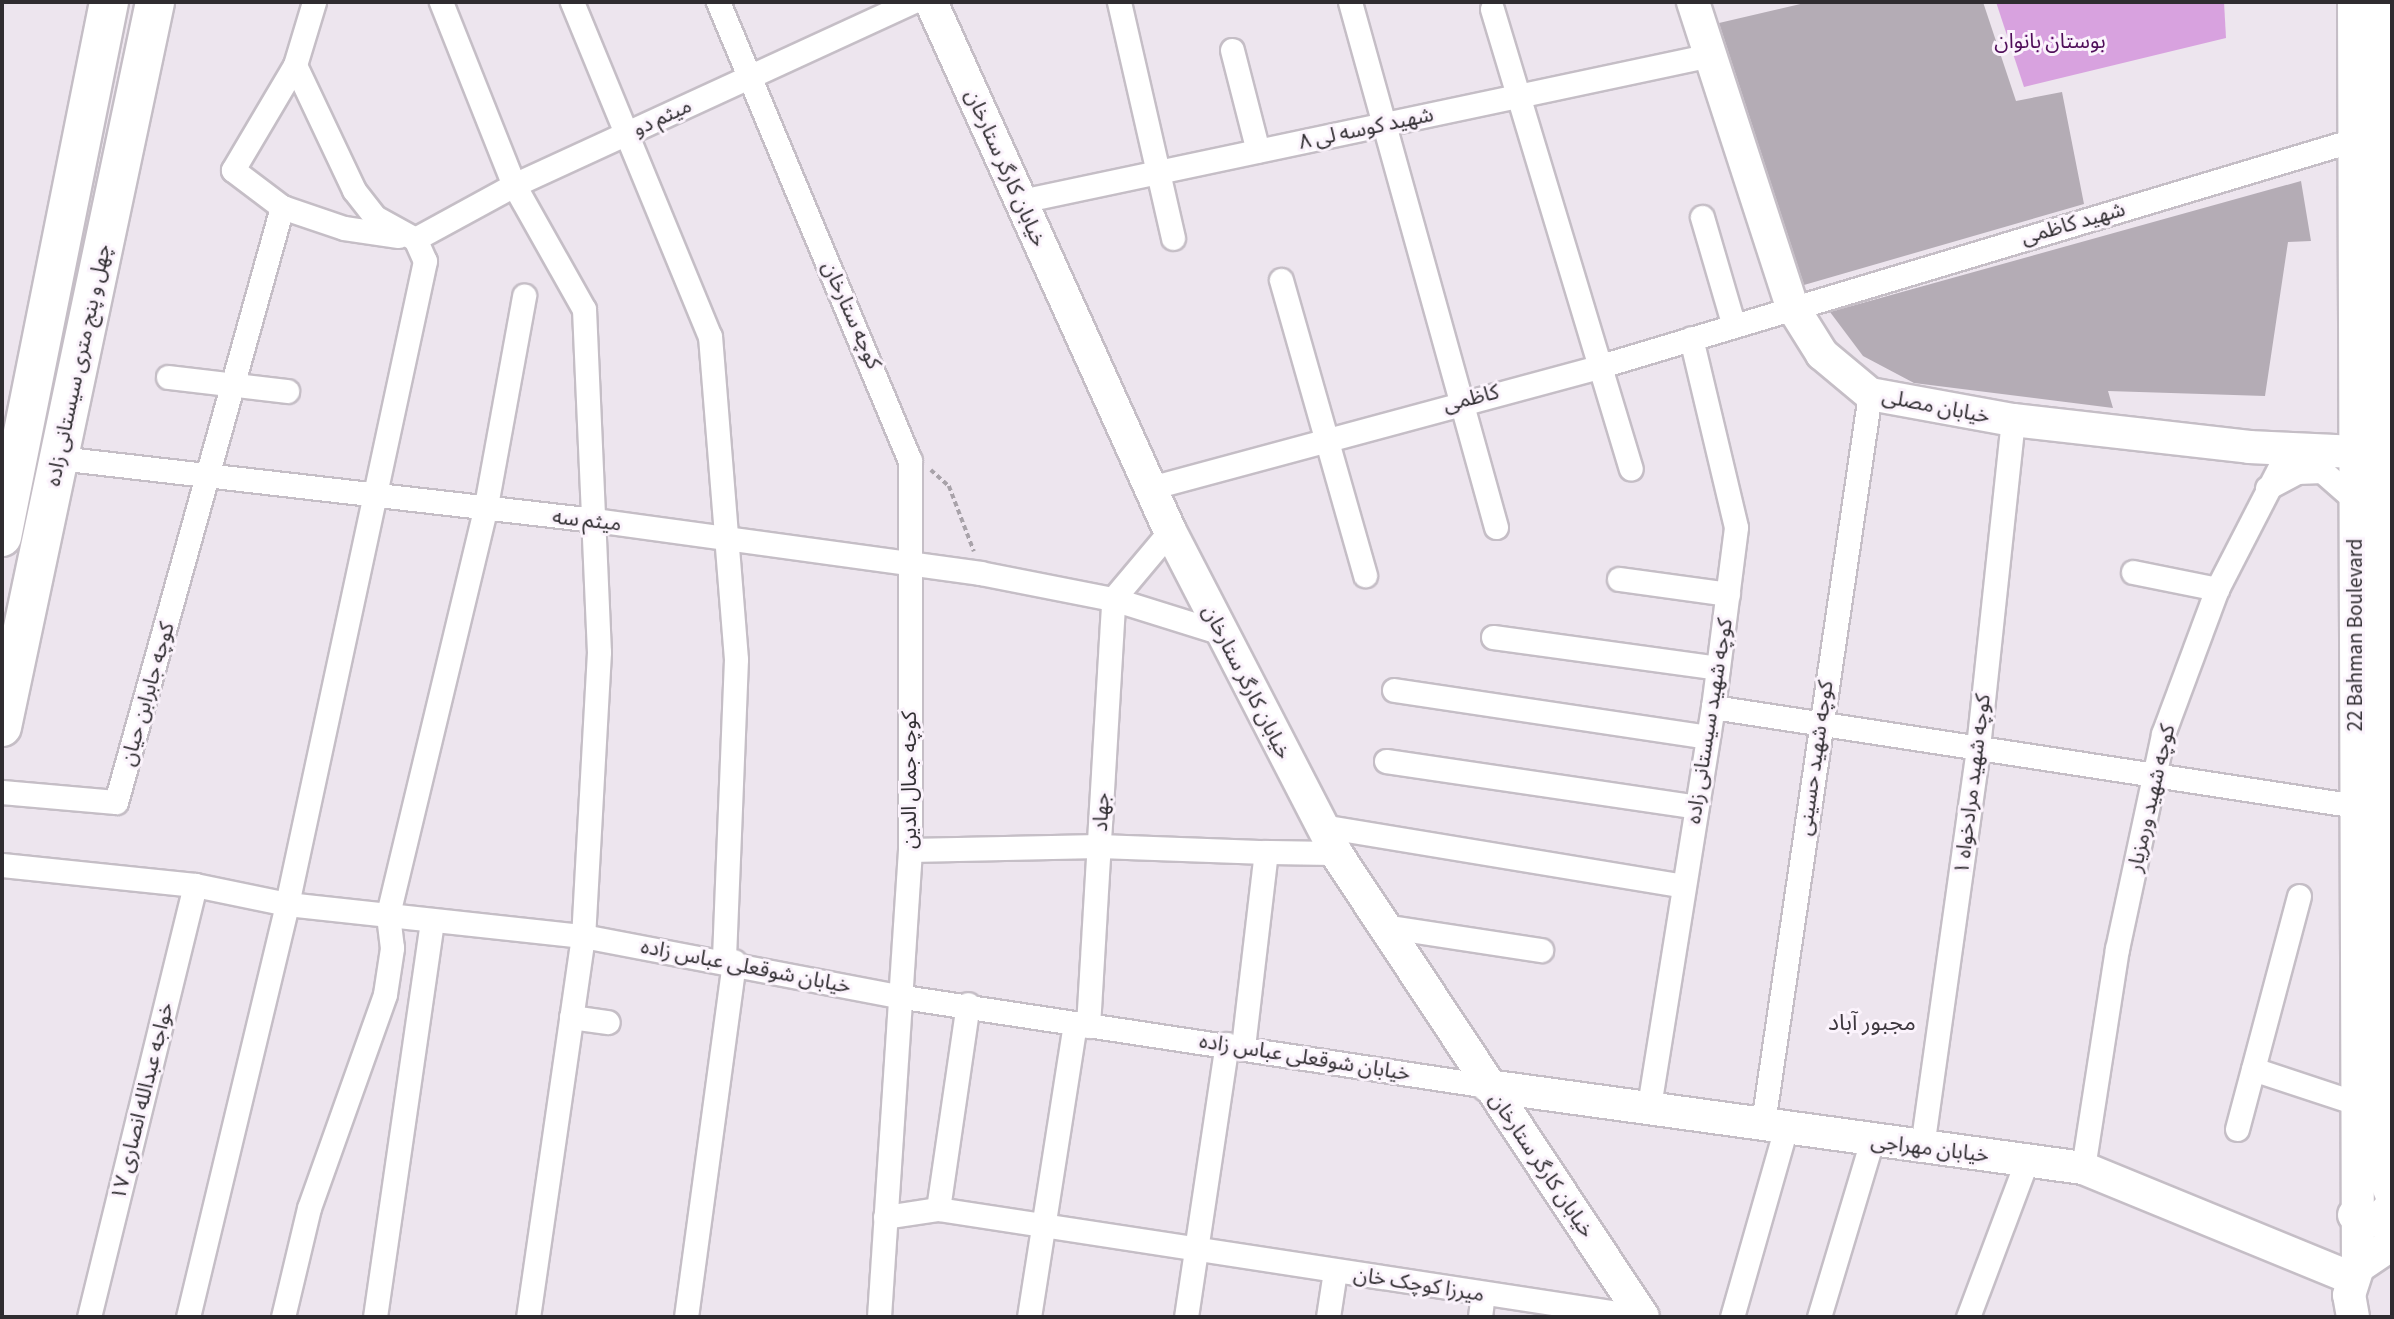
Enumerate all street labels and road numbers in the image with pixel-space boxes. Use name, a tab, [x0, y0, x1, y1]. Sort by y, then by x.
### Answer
street label: خیابان کارگر ستارخان	[960, 85, 1052, 251]
street label: میثم دو	[629, 92, 695, 142]
street label: شهید کوسه لی ۸	[1296, 101, 1436, 155]
street label: شهید کاظمی	[2018, 196, 2128, 250]
street label: چهل و پنج متری سیستانی زاده	[40, 242, 116, 488]
street label: کوچه ستارخان	[817, 257, 887, 373]
street label: کاظمی	[1441, 379, 1501, 417]
street label: خیابان مصلی	[1880, 383, 1992, 429]
street label: میثم سه	[551, 504, 623, 536]
street label: 22 Bahman Boulevard	[2342, 539, 2368, 731]
street label: خیابان کارگر ستارخان	[1197, 601, 1297, 763]
street label: کوچه شهید سیستانی زاده	[1680, 616, 1738, 826]
street label: کوچه جابرابن حیان	[114, 619, 180, 769]
street label: کوچه شهید حسینی	[1792, 679, 1838, 837]
street label: ۱ کوچه شهید مرادخواه	[1948, 692, 1996, 876]
street label: کوچه جمال الدین	[896, 711, 922, 849]
street label: کوچه شهید ورمزیار	[2122, 722, 2180, 874]
street label: جهاد	[1087, 792, 1115, 832]
street label: خیابان شوقعلی عباس زاده	[639, 933, 853, 999]
street label: خواجه عبدالله انصاری ۱۷	[105, 1000, 179, 1202]
street label: خیابان شوقعلی عباس زاده	[1198, 1028, 1412, 1086]
street label: خیابان کارگر ستارخان	[1484, 1088, 1600, 1242]
street label: خیابان مهراجی	[1869, 1128, 1991, 1168]
street label: میرزا کوچک خان	[1352, 1261, 1486, 1307]

